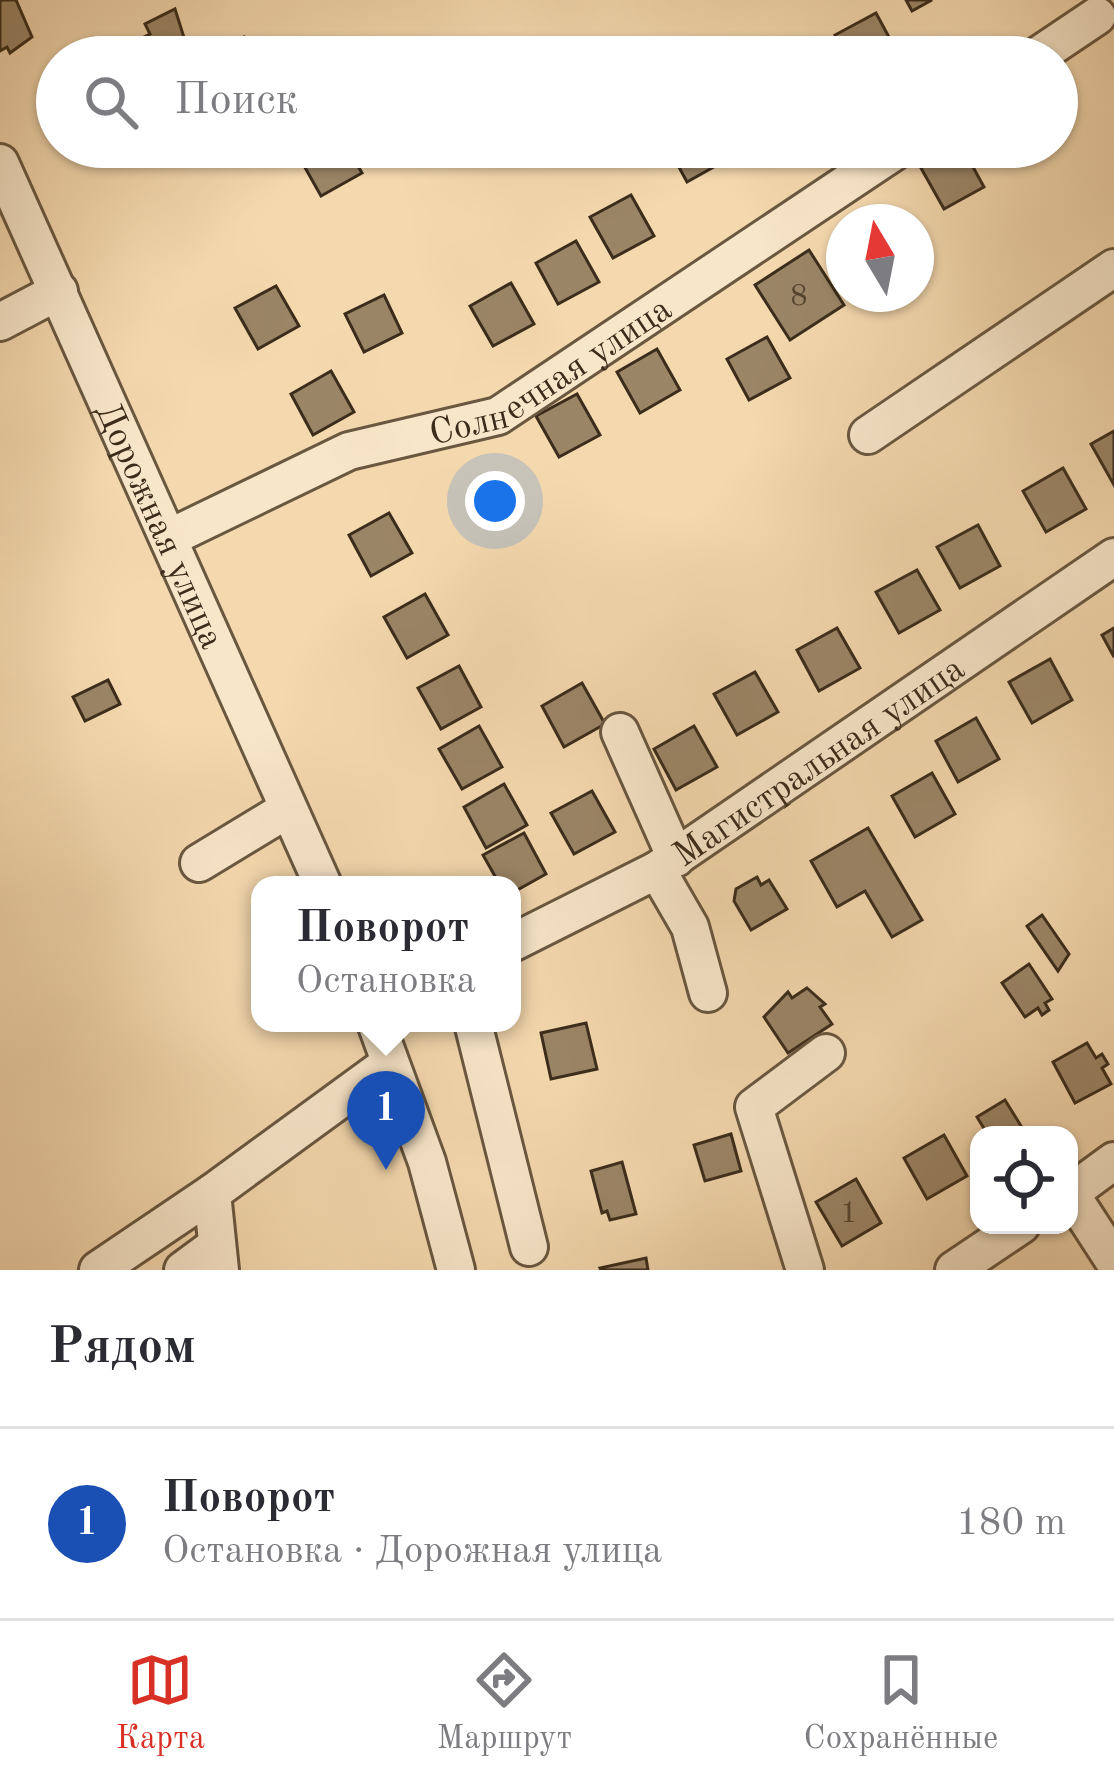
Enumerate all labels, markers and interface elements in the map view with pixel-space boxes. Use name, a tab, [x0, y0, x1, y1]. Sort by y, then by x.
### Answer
search box	[36, 36, 1078, 168]
icon: search	[78, 69, 144, 135]
text: Поиск	[174, 79, 298, 124]
north arrow	[826, 204, 934, 312]
house number: 8	[790, 282, 808, 312]
street label: Солнечная улица	[426, 292, 679, 453]
street label: Дорожная улица	[87, 398, 229, 655]
your location	[465, 471, 525, 531]
street label: Магистральная улица	[668, 651, 972, 875]
popup	[251, 876, 521, 1032]
text: Поворот	[296, 907, 469, 952]
text: Остановка	[296, 962, 476, 1001]
pin: 1	[347, 1071, 425, 1170]
map controls	[970, 1126, 1078, 1234]
button: locate	[970, 1126, 1078, 1234]
house number: 1	[840, 1199, 858, 1229]
text: Рядом	[48, 1323, 196, 1374]
text: Поворот	[162, 1477, 335, 1522]
text: 1	[76, 1504, 98, 1543]
text: 180 m	[956, 1504, 1066, 1543]
text: Остановка · Дорожная улица	[162, 1532, 662, 1571]
tab: Карта	[116, 1647, 205, 1760]
tab: Маршрут	[437, 1647, 572, 1760]
tab: Сохранённые	[804, 1647, 998, 1760]

